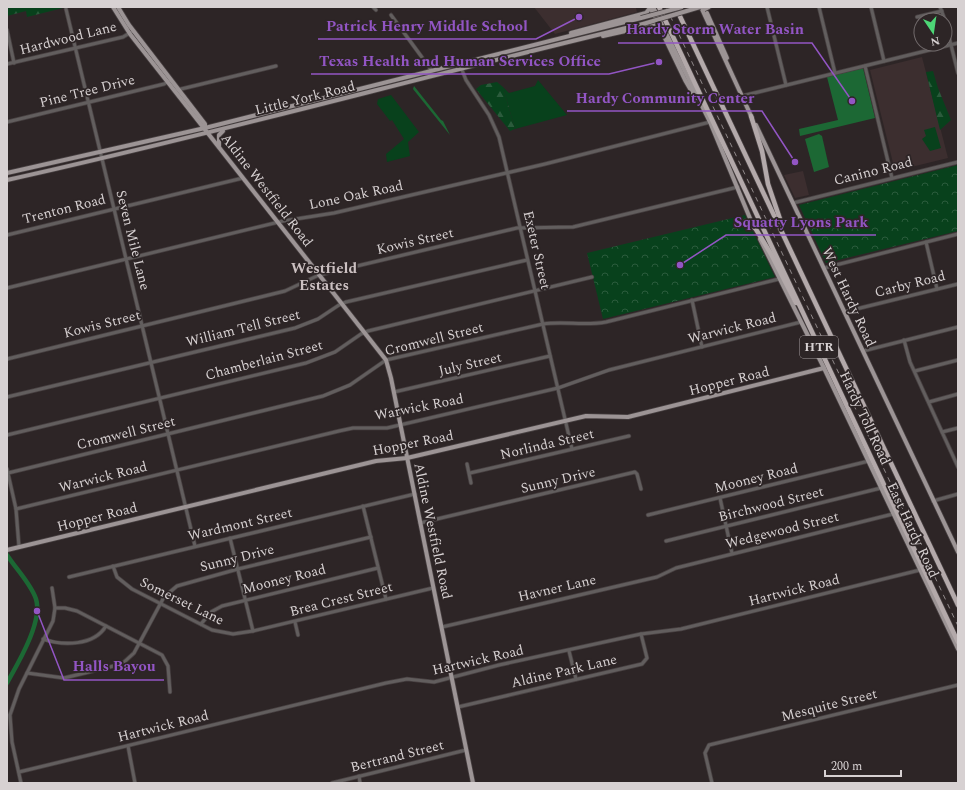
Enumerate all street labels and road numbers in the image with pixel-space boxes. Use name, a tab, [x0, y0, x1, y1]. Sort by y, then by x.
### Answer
street label: Hardwood Lane	[17, 16, 119, 60]
street label: Pine Tree Drive	[37, 69, 137, 113]
street label: Little York Road	[253, 75, 357, 121]
street label: Aldine Westfield Road	[216, 129, 318, 251]
street label: Canino Road	[832, 151, 915, 191]
street label: Lone Oak Road	[307, 175, 405, 215]
street label: Trenton Road	[20, 188, 108, 229]
street label: Seven Mile Lane	[110, 188, 156, 292]
street label: Exeter Street	[518, 209, 556, 291]
street label: Kowis Street	[374, 222, 456, 260]
street label: West Hardy Road	[817, 244, 881, 351]
street label: Carby Road	[872, 265, 948, 303]
street label: Kowis Street	[61, 304, 143, 344]
street label: William Tell Street	[184, 304, 302, 352]
street label: Warwick Road	[686, 307, 779, 349]
street label: Cromwell Street	[382, 317, 486, 361]
street label: Chamberlain Street	[203, 334, 325, 386]
road number: HTR	[800, 336, 838, 358]
street label: July Street	[436, 347, 504, 381]
street label: Hopper Road	[687, 361, 772, 401]
street label: Hardy Toll Road	[834, 368, 896, 469]
street label: Warwick Road	[373, 388, 466, 426]
street label: Cromwell Street	[74, 411, 178, 455]
street label: Norlinda Street	[498, 423, 596, 465]
street label: Hopper Road	[371, 425, 456, 461]
street label: Warwick Road	[57, 456, 150, 498]
street label: Mooney Road	[712, 457, 800, 499]
street label: Aldine Westfield Road	[408, 461, 458, 601]
street label: Sunny Drive	[519, 461, 598, 499]
street label: East Hardy Road	[882, 479, 944, 582]
street label: Birchwood Street	[716, 481, 826, 527]
street label: Hopper Road	[55, 497, 140, 537]
street label: Wardmont Street	[186, 502, 294, 546]
street label: Wedgewood Street	[723, 506, 841, 554]
street label: Sunny Drive	[198, 539, 277, 577]
street label: Mooney Road	[240, 558, 328, 600]
street label: Hartwick Road	[746, 568, 842, 611]
street label: Havner Lane	[516, 569, 598, 607]
street label: Somerset Lane	[136, 571, 228, 631]
street label: Brea Crest Street	[287, 576, 395, 622]
street label: Hartwick Road	[430, 639, 526, 681]
street label: Aldine Park Lane	[509, 649, 619, 693]
street label: Mesquite Street	[779, 683, 879, 727]
street label: Hartwick Road	[115, 704, 211, 747]
street label: Bertrand Street	[348, 734, 446, 778]

